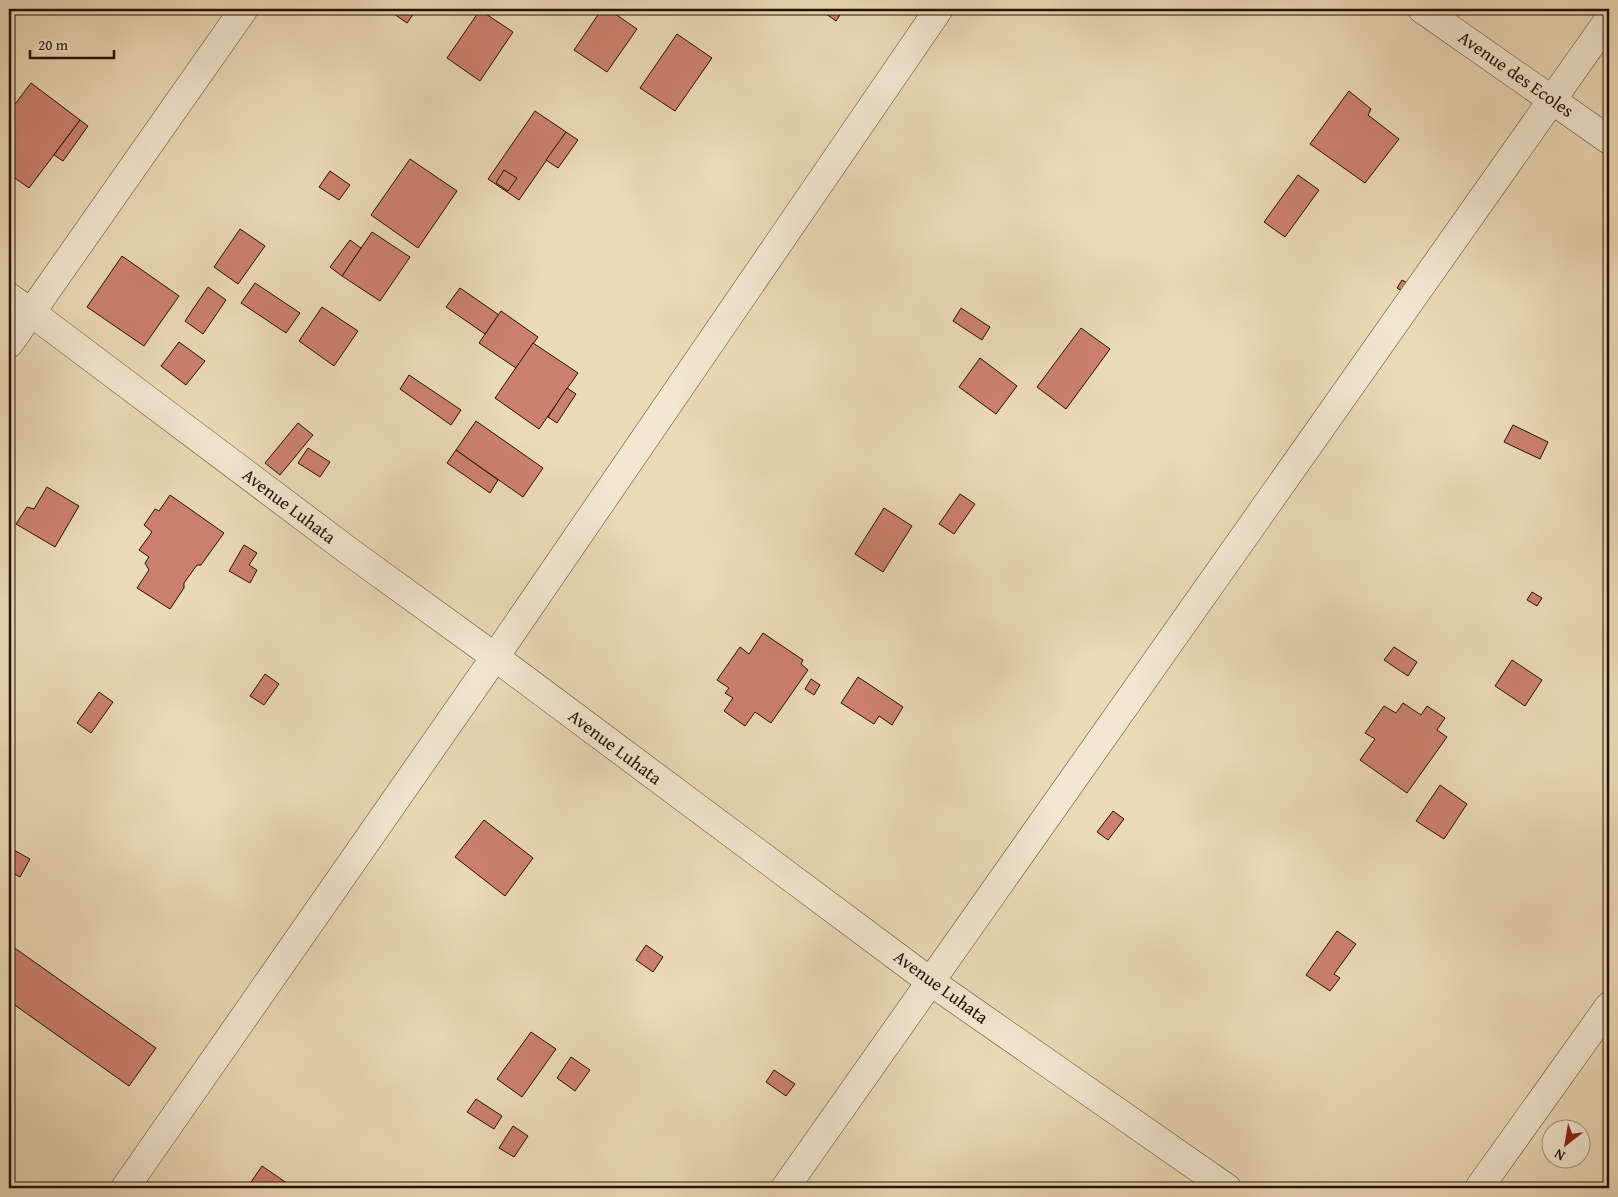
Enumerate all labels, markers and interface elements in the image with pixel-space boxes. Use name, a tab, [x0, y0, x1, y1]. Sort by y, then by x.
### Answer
street label: Avenue des Ecoles	[1453, 24, 1579, 123]
scale bar	[30, 28, 114, 60]
text: 20 m	[38, 34, 69, 55]
street label: Avenue Luhata	[237, 461, 342, 550]
street label: Avenue Luhata	[563, 702, 668, 791]
street label: Avenue Luhata	[888, 943, 995, 1031]
north arrow	[1540, 1120, 1590, 1170]
text: N	[1550, 1144, 1568, 1166]

